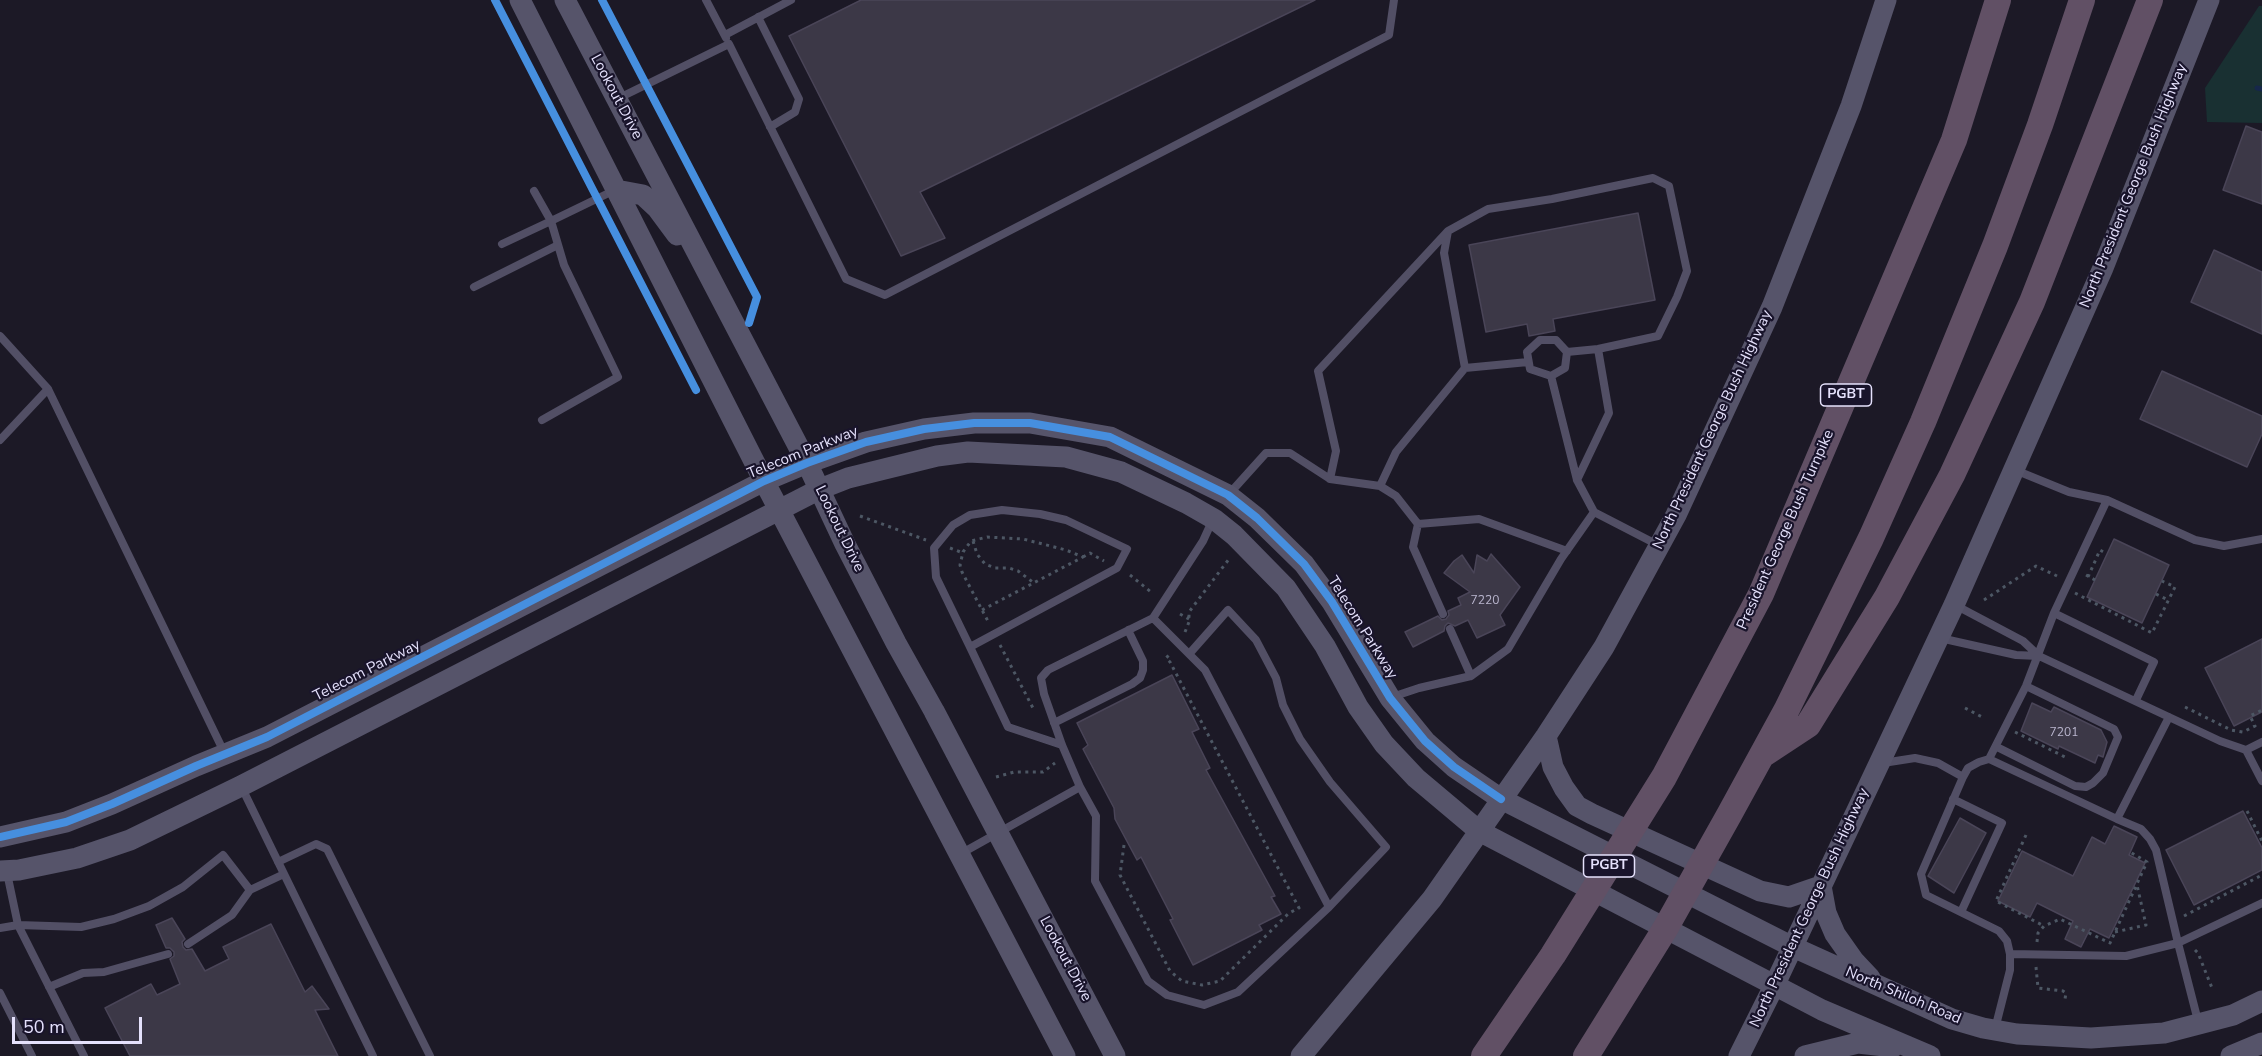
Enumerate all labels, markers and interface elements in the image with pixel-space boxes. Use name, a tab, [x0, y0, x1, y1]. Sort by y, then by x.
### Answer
street label: Lookout Drive	[586, 51, 646, 143]
street label: North President George Bush Highway	[2077, 61, 2191, 311]
street label: North President George Bush Highway	[1649, 308, 1777, 552]
road number: PGBT	[1820, 384, 1872, 406]
street label: Telecom Parkway	[745, 423, 861, 483]
street label: President George Bush Turnpike	[1734, 427, 1838, 633]
street label: Lookout Drive	[810, 483, 868, 575]
street label: Telecom Parkway	[1323, 573, 1401, 683]
house number: 7220	[1471, 594, 1499, 608]
street label: Telecom Parkway	[310, 636, 424, 706]
house number: 7201	[2050, 726, 2078, 740]
street label: North President George Bush Highway	[1746, 786, 1874, 1030]
road number: PGBT	[1584, 855, 1634, 877]
street label: Lookout Drive	[1035, 913, 1095, 1005]
street label: North Shiloh Road	[1842, 963, 1964, 1029]
scale bar	[15, 1005, 146, 1043]
text: 50 m	[23, 1015, 65, 1039]

